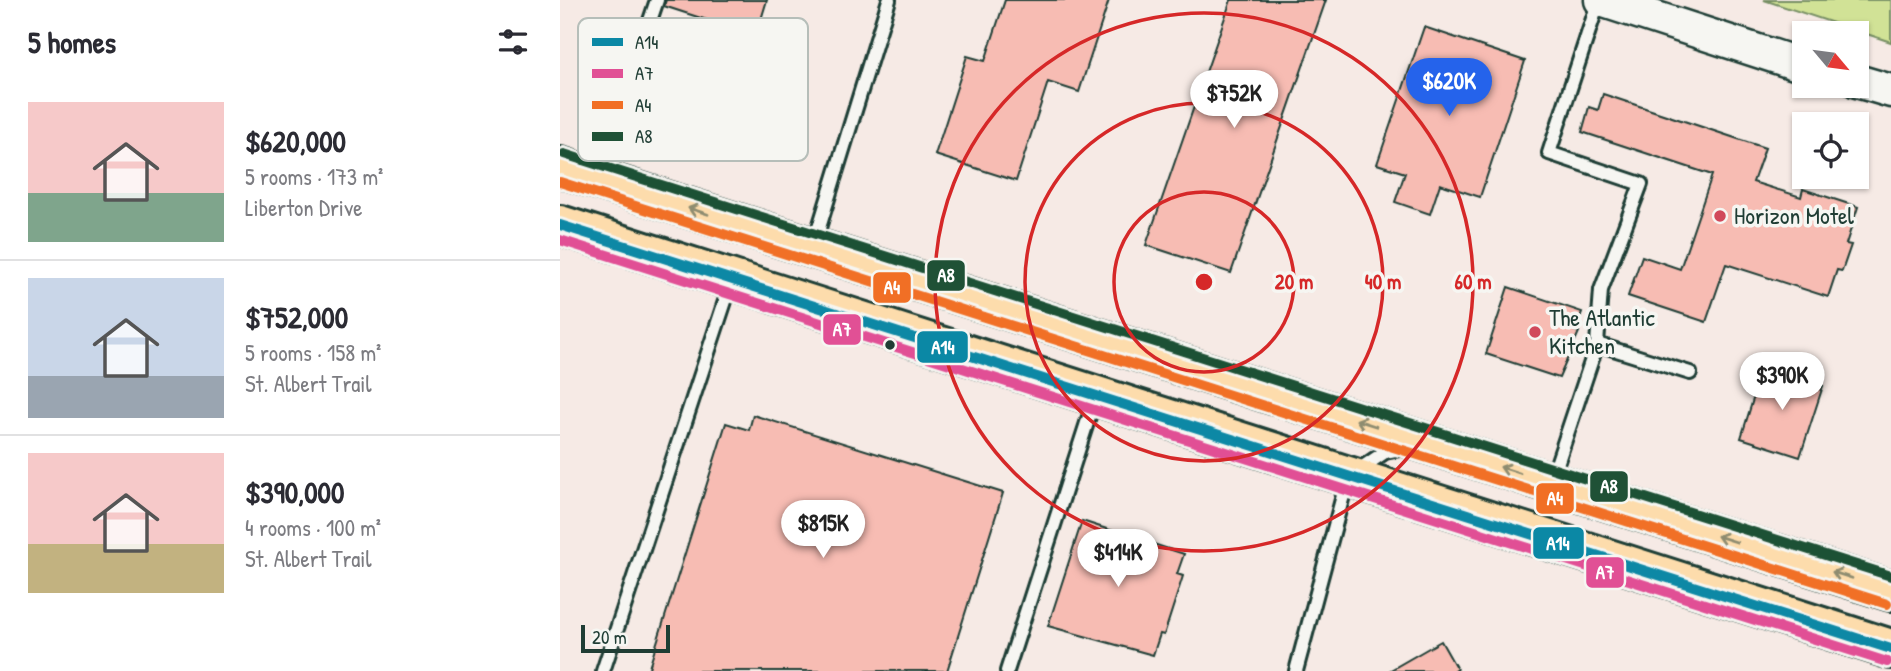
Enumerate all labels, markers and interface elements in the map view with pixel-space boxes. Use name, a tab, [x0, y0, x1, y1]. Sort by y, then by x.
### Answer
legend	[578, 18, 808, 161]
north arrow	[1792, 21, 1869, 98]
map controls	[1792, 21, 1869, 189]
text: 5 homes	[28, 22, 116, 62]
icon: filters	[494, 23, 532, 61]
text: A14	[635, 29, 658, 55]
pin: $620K	[1400, 58, 1498, 118]
text: A7	[635, 60, 654, 86]
text: $620K	[1422, 65, 1476, 96]
pin: $752K	[1185, 71, 1283, 130]
text: $752K	[1206, 77, 1262, 108]
text: A4	[635, 92, 651, 118]
button: locate	[1792, 112, 1869, 189]
text: $620,000	[245, 121, 346, 161]
text: A8	[635, 123, 653, 149]
icon: home	[84, 130, 168, 214]
text: 5 rooms · 173 m²	[245, 161, 383, 192]
text: Liberton Drive	[245, 192, 362, 223]
place label: Horizon Motel	[1734, 199, 1855, 231]
one-way arrow	[687, 204, 709, 216]
marker: Horizon Motel	[1712, 208, 1728, 224]
line badge: A8	[926, 259, 966, 292]
text: A8	[937, 262, 955, 288]
text: 20 m	[1275, 267, 1313, 296]
text: 40 m	[1365, 267, 1401, 296]
text: 60 m	[1455, 267, 1491, 296]
centre of rings	[1192, 270, 1216, 294]
line badge: A4	[872, 271, 912, 304]
text: A4	[884, 274, 900, 300]
text: $752,000	[245, 297, 348, 337]
place label: The Atlantic Kitchen	[1549, 301, 1656, 361]
icon: home	[84, 306, 168, 390]
line badge: A7	[822, 313, 862, 346]
text: A7	[833, 316, 851, 342]
marker: The Atlantic Kitchen	[1527, 324, 1543, 340]
line badge: A14	[916, 330, 969, 364]
text: A14	[931, 334, 955, 360]
text: 5 rooms · 158 m²	[245, 337, 381, 368]
unlabelled marker	[883, 338, 897, 352]
pin: $390K	[1733, 352, 1831, 412]
text: $390K	[1756, 359, 1808, 390]
text: St. Albert Trail	[245, 368, 372, 399]
one-way arrow	[1355, 416, 1377, 428]
one-way arrow	[1500, 463, 1522, 475]
line badge: A8	[1589, 470, 1629, 503]
text: $390,000	[245, 472, 344, 512]
text: A8	[1600, 473, 1618, 499]
icon: home	[84, 481, 168, 565]
line badge: A4	[1535, 482, 1575, 515]
text: A4	[1547, 485, 1563, 511]
pin: $815K	[774, 500, 872, 560]
text: $815K	[797, 507, 849, 538]
text: 4 rooms · 100 m²	[245, 512, 381, 543]
line badge: A14	[1532, 526, 1585, 560]
pin: $414K	[1069, 530, 1167, 589]
text: A14	[1546, 530, 1570, 556]
one-way arrow	[1716, 531, 1738, 544]
text: $414K	[1093, 536, 1143, 567]
text: St. Albert Trail	[245, 543, 372, 574]
line badge: A7	[1585, 556, 1625, 589]
text: A7	[1596, 559, 1614, 585]
one-way arrow	[1831, 568, 1853, 581]
scale bar	[581, 622, 670, 654]
text: 20 m	[592, 624, 627, 650]

